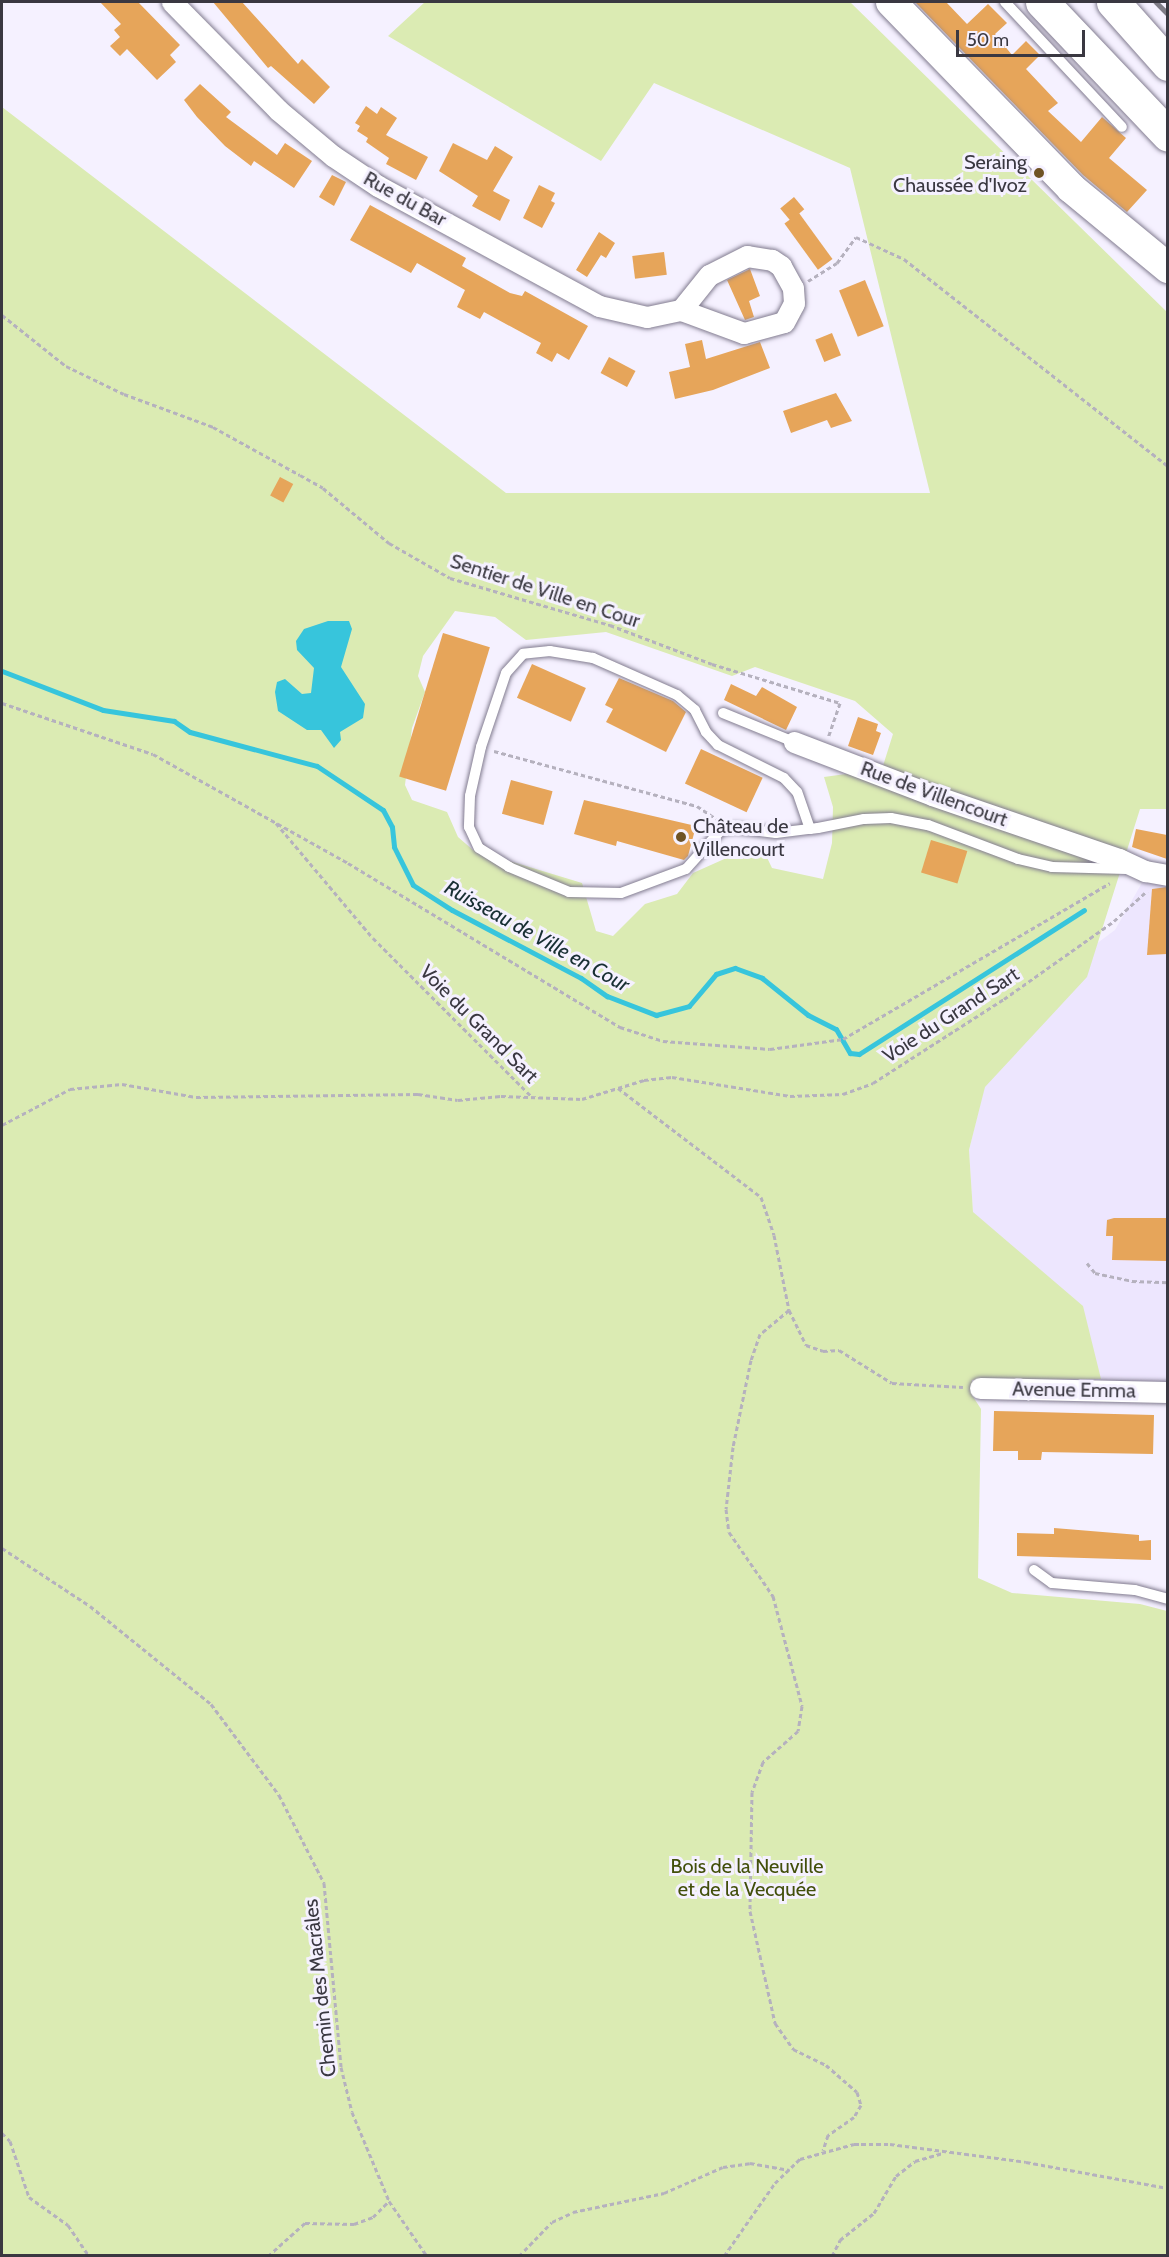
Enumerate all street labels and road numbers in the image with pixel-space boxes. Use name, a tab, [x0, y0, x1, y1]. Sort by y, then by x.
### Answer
street label: Rue du Bar	[359, 166, 451, 232]
street label: Sentier de Ville en Cour	[447, 549, 643, 633]
street label: Rue de Villencourt	[857, 756, 1011, 832]
street label: Voie du Grand Sart	[415, 960, 543, 1088]
street label: Voie du Grand Sart	[879, 962, 1023, 1068]
street label: Avenue Emma	[1012, 1377, 1136, 1403]
street label: Chemin des Macrâles	[299, 1898, 341, 2078]

